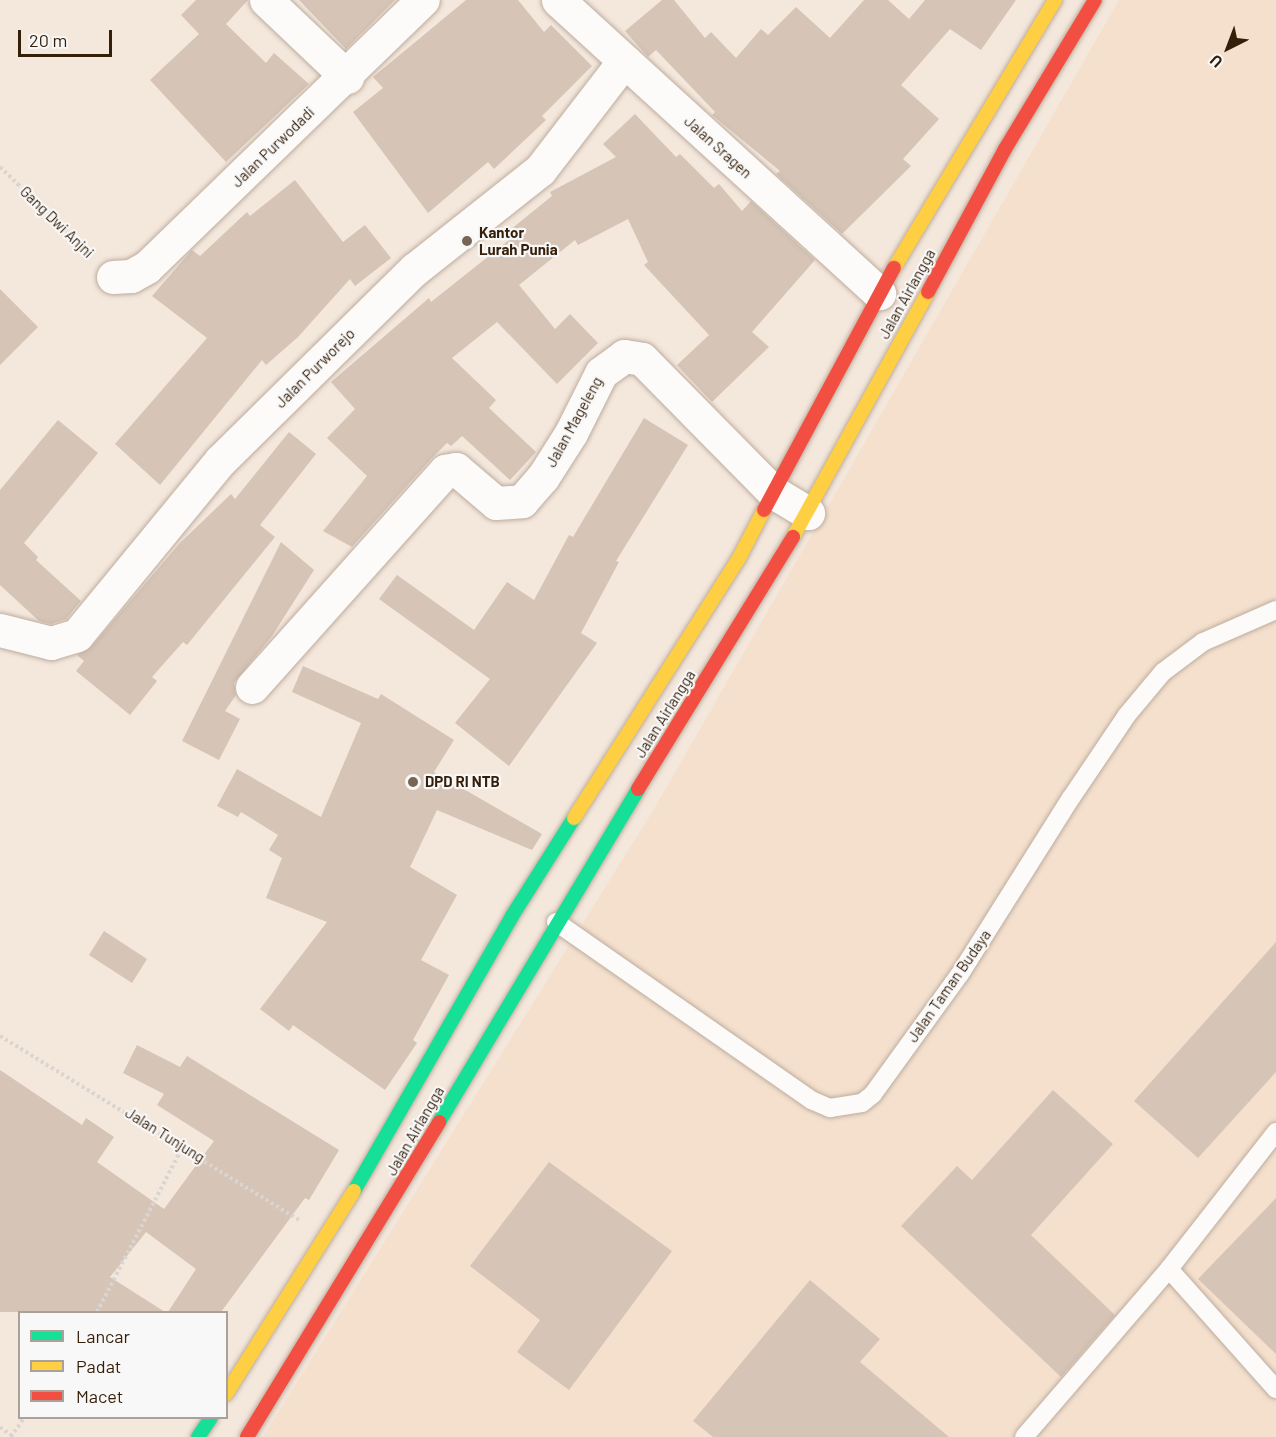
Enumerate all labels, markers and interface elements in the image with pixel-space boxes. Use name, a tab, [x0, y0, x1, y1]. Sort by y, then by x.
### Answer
scale bar	[21, 18, 116, 56]
north arrow	[1198, 18, 1258, 78]
text: 20 m	[29, 29, 67, 51]
text: U	[1206, 51, 1226, 72]
street label: Jalan Purwodadi	[228, 103, 318, 191]
street label: Jalan Sragen	[681, 112, 755, 182]
street label: Gang Dwi Anjni	[16, 182, 98, 262]
place label: Kantor Lurah Punia	[479, 223, 558, 258]
marker: Kantor Lurah Punia	[460, 234, 474, 248]
street label: Jalan Airlangga	[875, 246, 939, 342]
street label: Jalan Purworejo	[271, 324, 359, 412]
street label: Jalan Mageleng	[542, 374, 606, 470]
street label: Jalan Airlangga	[631, 667, 699, 761]
place label: DPD RI NTB	[425, 773, 500, 791]
marker: DPD RI NTB	[406, 775, 420, 789]
street label: Jalan Taman Budaya	[903, 926, 995, 1046]
street label: Jalan Airlangga	[382, 1083, 448, 1179]
street label: Jalan Tunjung	[122, 1103, 208, 1167]
legend	[18, 1311, 228, 1419]
text: Lancar	[76, 1325, 130, 1347]
text: Padat	[76, 1355, 121, 1377]
text: Macet	[76, 1385, 123, 1407]

